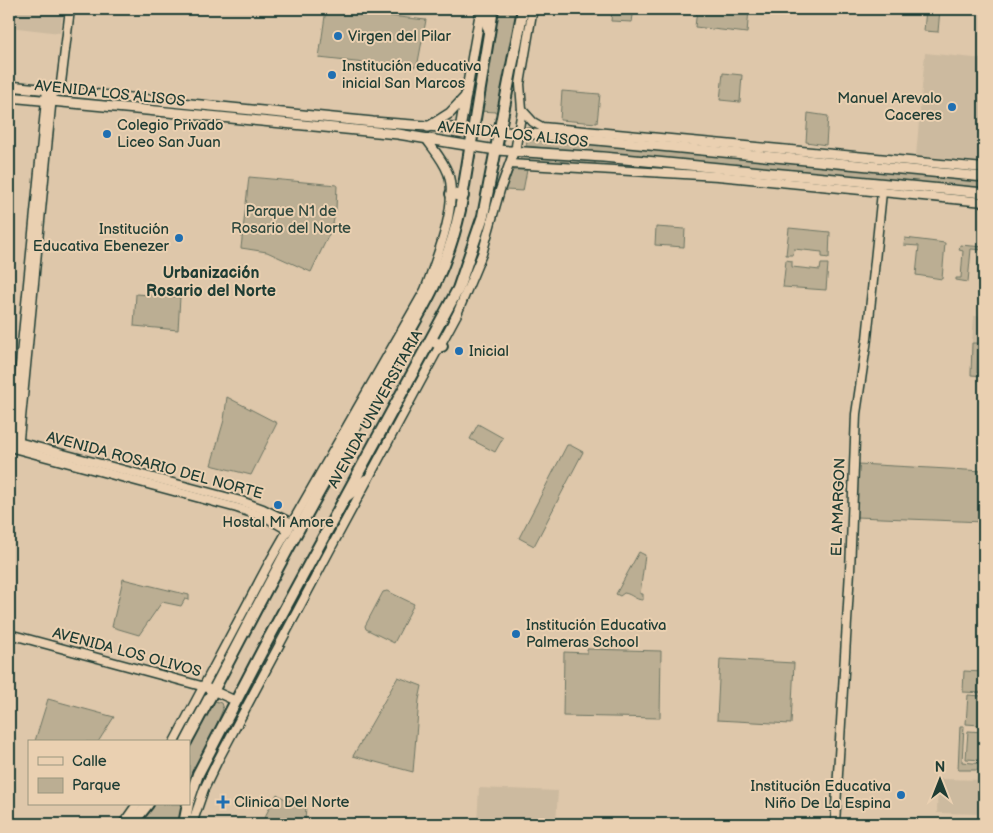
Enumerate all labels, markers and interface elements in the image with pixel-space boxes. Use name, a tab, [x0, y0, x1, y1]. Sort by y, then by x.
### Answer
place label: Virgen del Pilar	[348, 27, 452, 46]
marker: Virgen del Pilar	[332, 30, 344, 42]
place label: Institución educativa inicial San Marcos	[342, 57, 482, 93]
marker: Institución educativa inicial San Marcos	[326, 69, 338, 81]
street label: AVENIDA LOS ALISOS	[34, 76, 186, 111]
place label: Manuel Arevalo Caceres	[837, 89, 943, 125]
marker: Manuel Arevalo Caceres	[946, 101, 958, 113]
place label: Colegio Privado Liceo San Juan	[117, 116, 224, 152]
street label: AVENIDA LOS ALISOS	[437, 117, 589, 152]
marker: Colegio Privado Liceo San Juan	[101, 128, 113, 140]
park label: Parque N1 de Rosario del Norte	[231, 202, 351, 238]
place label: Institución Educativa Ebenezer	[33, 220, 170, 256]
marker: Institución Educativa Ebenezer	[173, 232, 185, 244]
district label: Urbanización Rosario del Norte	[146, 264, 276, 301]
street label: AVENIDA UNIVERSITARIA	[324, 326, 427, 492]
place label: Inicial	[469, 342, 509, 361]
marker: Inicial	[453, 345, 465, 357]
street label: AVENIDA ROSARIO DEL NORTE	[44, 427, 265, 504]
street label: EL AMARGON	[827, 457, 850, 557]
marker: Hostal Mi Amore	[272, 499, 284, 511]
place label: Hostal Mi Amore	[222, 513, 334, 532]
place label: Institución Educativa Palmeras School	[526, 616, 667, 652]
street label: AVENIDA LOS OLIVOS	[50, 623, 203, 682]
marker: Institución Educativa Palmeras School	[510, 628, 522, 640]
legend	[28, 740, 190, 806]
text: Calle	[72, 752, 107, 771]
north arrow	[916, 756, 966, 806]
text: N	[935, 759, 945, 776]
text: Parque	[72, 776, 121, 795]
place label: Institución Educativa Niño De La Espina	[750, 777, 891, 813]
marker: Institución Educativa Niño De La Espina	[895, 789, 907, 801]
place label: Clinica Del Norte	[234, 793, 350, 812]
marker: Clinica Del Norte	[216, 795, 230, 809]

